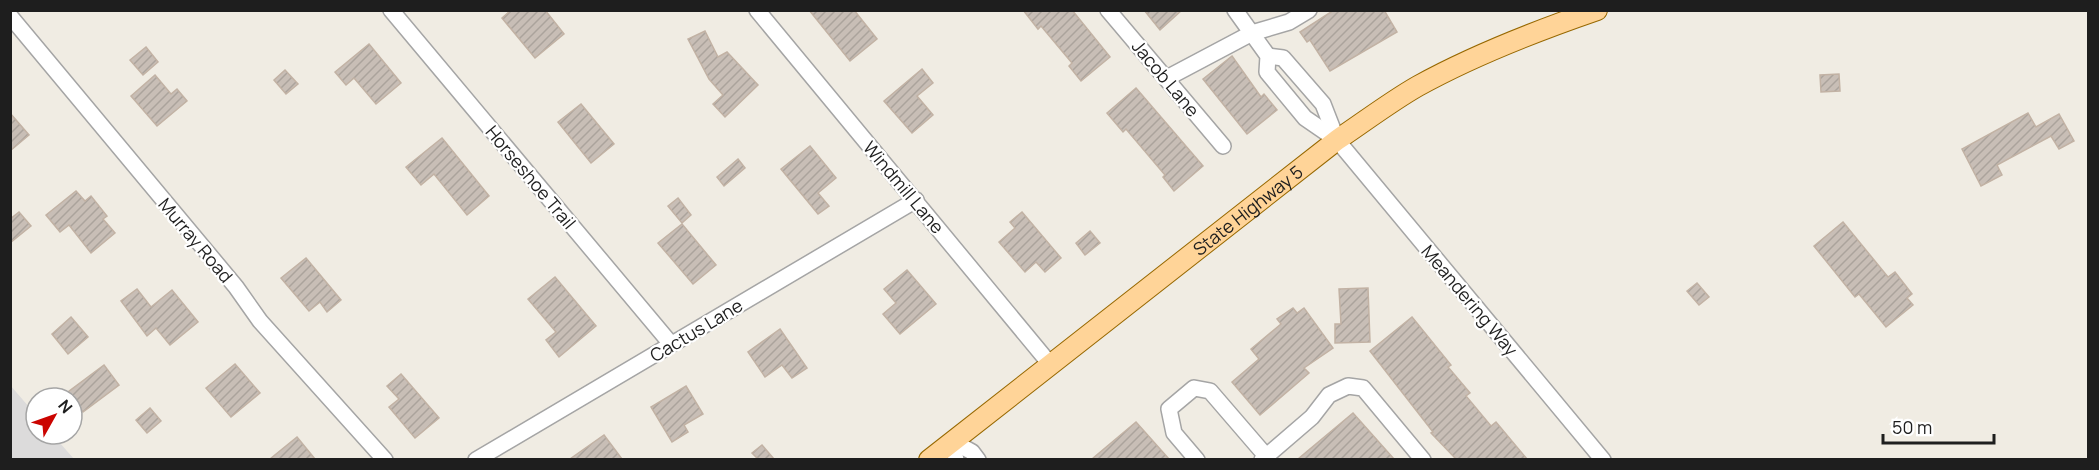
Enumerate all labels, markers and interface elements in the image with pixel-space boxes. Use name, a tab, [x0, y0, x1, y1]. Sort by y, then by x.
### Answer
street label: Jacob Lane	[1127, 35, 1205, 121]
street label: Horseshoe Trail	[481, 120, 581, 234]
street label: Windmill Lane	[858, 136, 950, 238]
street label: State Highway 5	[1188, 159, 1308, 261]
street label: Murray Road	[153, 193, 239, 287]
street label: Meandering Way	[1416, 239, 1524, 361]
street label: Cactus Lane	[645, 293, 747, 367]
north arrow	[24, 386, 84, 446]
text: N	[53, 395, 78, 418]
scale bar	[1883, 407, 1994, 445]
text: 50 m	[1892, 415, 1932, 439]

